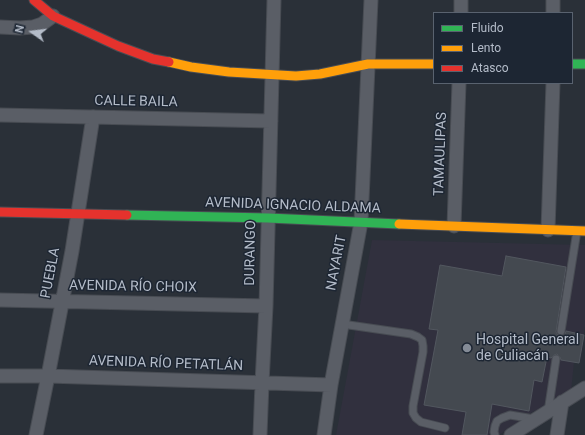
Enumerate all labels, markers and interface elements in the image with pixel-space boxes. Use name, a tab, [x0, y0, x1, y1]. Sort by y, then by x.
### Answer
north arrow	[12, 12, 52, 52]
legend	[433, 12, 573, 84]
text: Fluido	[471, 21, 504, 35]
text: N	[13, 24, 27, 34]
text: Lento	[471, 41, 501, 55]
text: Atasco	[471, 61, 509, 75]
street label: CALLE BAILA	[94, 93, 178, 111]
street label: TAMAULIPAS	[431, 112, 451, 196]
street label: AVENIDA IGNACIO ALDAMA	[205, 195, 381, 217]
street label: DURANGO	[242, 220, 260, 286]
street label: NAYARIT	[323, 234, 351, 292]
street label: PUEBLA	[38, 246, 64, 300]
street label: AVENIDA RÍO CHOIX	[69, 277, 197, 297]
place label: Hospital General de Culiacán	[476, 332, 579, 364]
marker: Hospital General de Culiacán	[461, 342, 473, 354]
street label: AVENIDA RÍO PETATLÁN	[88, 353, 244, 375]

